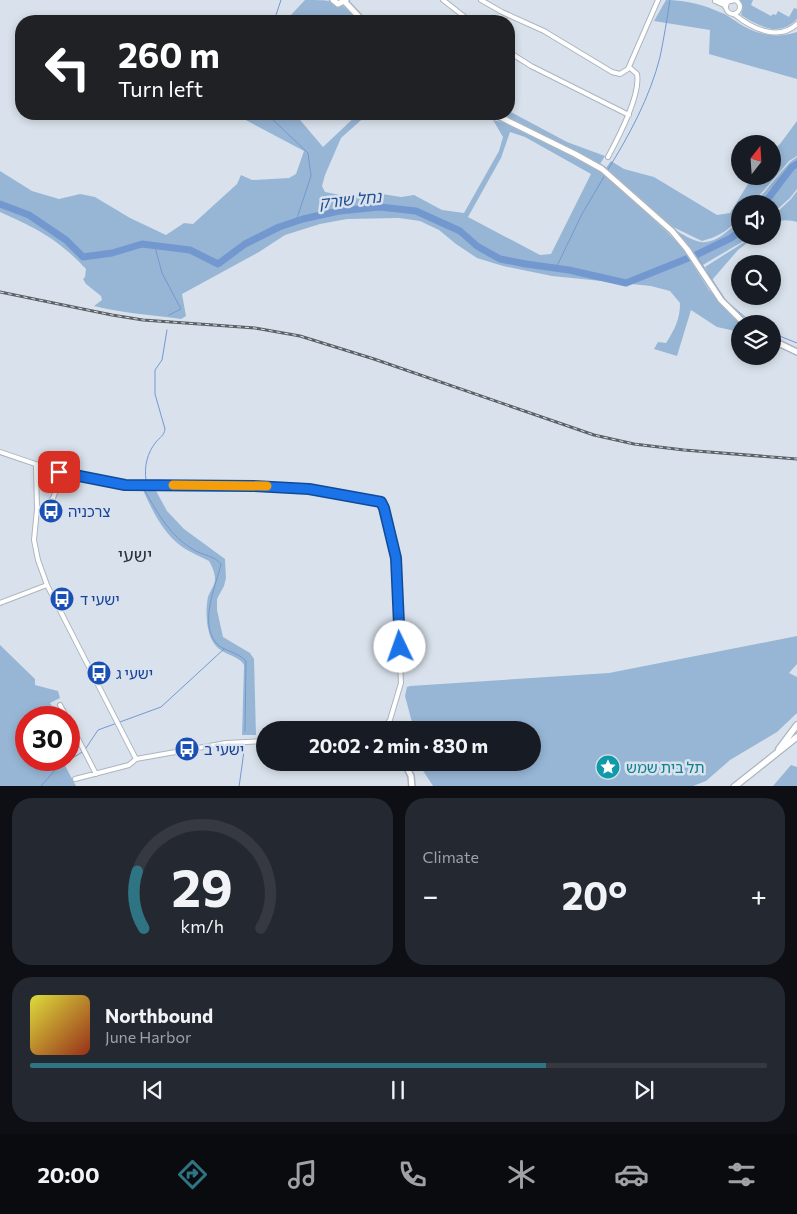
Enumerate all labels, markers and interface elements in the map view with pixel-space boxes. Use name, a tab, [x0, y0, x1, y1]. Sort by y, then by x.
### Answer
text: 260 m	[118, 32, 220, 75]
icon: left	[35, 35, 100, 100]
text: Turn left	[118, 75, 203, 102]
north arrow	[731, 135, 781, 185]
map controls	[731, 135, 781, 365]
water label: נחל שורק	[318, 186, 383, 213]
button: sound	[731, 195, 781, 245]
button: search	[731, 255, 781, 305]
button: layers	[731, 315, 781, 365]
pin	[38, 451, 80, 493]
icon: arrive	[45, 458, 73, 486]
bus stop icon: צרכניה	[38, 498, 64, 524]
place label: צרכניה	[68, 502, 111, 520]
district label: ישעי	[118, 544, 152, 566]
bus stop icon: ישעי ד	[49, 586, 75, 612]
place label: ישעי ד	[80, 590, 120, 608]
position arrow	[373, 620, 425, 672]
bus stop icon: ישעי ג	[86, 660, 112, 686]
place label: ישעי ג	[116, 664, 153, 682]
speed limit sign: 30	[15, 706, 80, 771]
text: 20:02 · 2 min · 830 m	[309, 734, 488, 757]
bus stop icon: ישעי ב	[174, 736, 200, 762]
place label: ישעי ב	[204, 740, 244, 758]
place icon: תל בית שמש	[595, 754, 621, 780]
place label: תל בית שמש	[626, 758, 705, 776]
text: Climate	[423, 847, 479, 866]
text: 29	[172, 854, 233, 918]
text: 20°	[562, 871, 627, 918]
text: −	[423, 878, 438, 912]
text: +	[751, 878, 767, 912]
text: km/h	[181, 915, 224, 937]
text: Northbound	[105, 1004, 213, 1027]
text: June Harbor	[105, 1027, 191, 1046]
icon: previous	[139, 1076, 167, 1104]
icon: pause	[384, 1076, 412, 1104]
icon: next	[630, 1076, 658, 1104]
icon: directions	[175, 1157, 210, 1192]
icon: music	[285, 1157, 320, 1192]
icon: phone	[395, 1157, 430, 1192]
icon: climate	[504, 1157, 539, 1192]
icon: car	[614, 1157, 649, 1192]
icon: filters	[724, 1157, 759, 1192]
text: 20:00	[37, 1161, 100, 1188]

